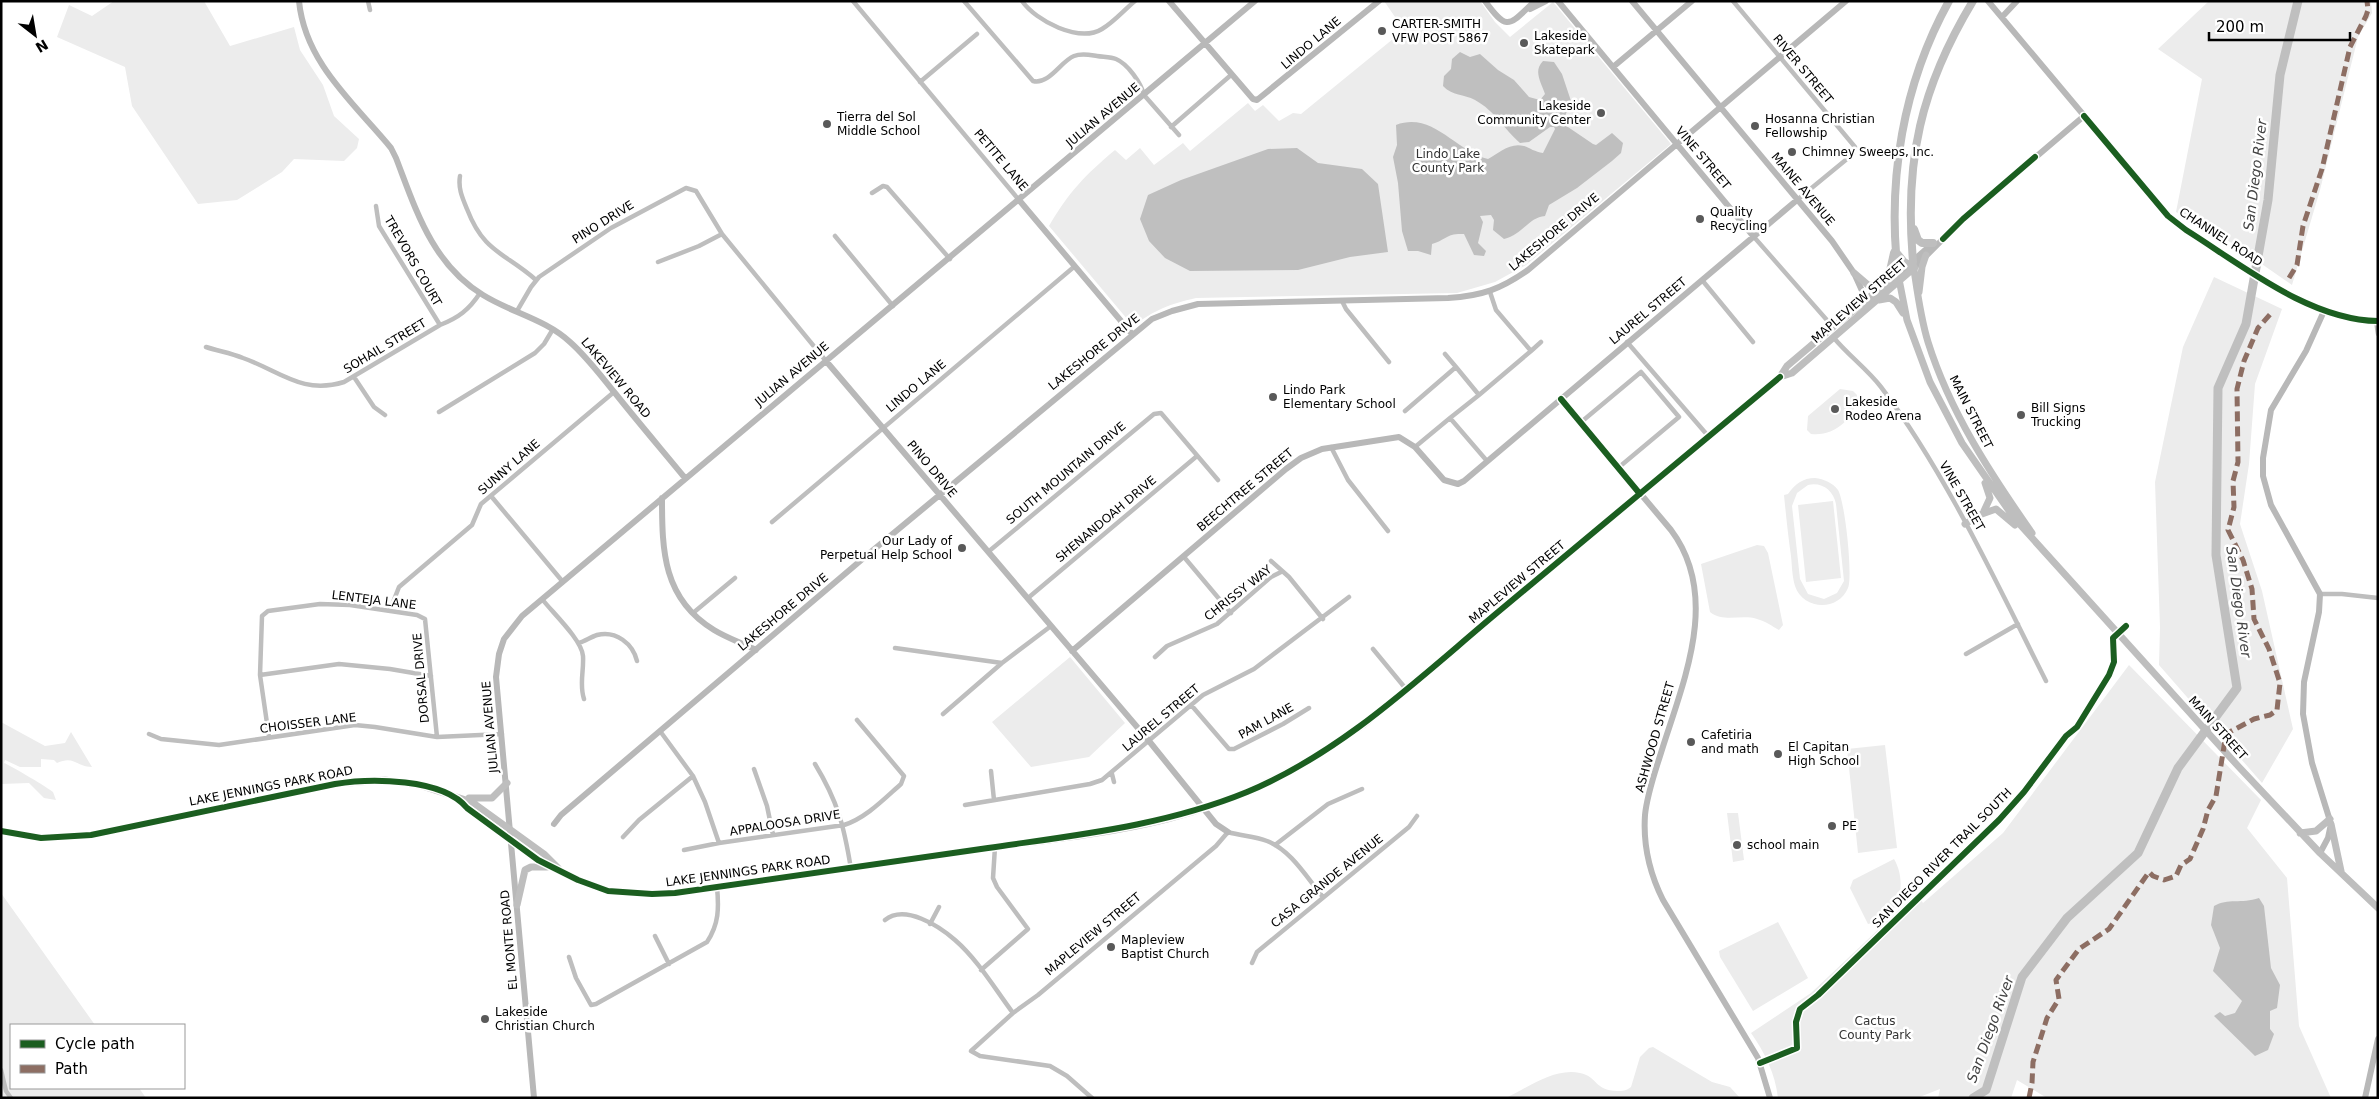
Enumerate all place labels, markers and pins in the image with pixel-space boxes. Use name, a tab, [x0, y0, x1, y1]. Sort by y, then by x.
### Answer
place label: CARTER-SMITH VFW POST 5867	[1392, 17, 1489, 45]
marker: CARTER-SMITH VFW POST 5867	[1376, 25, 1388, 37]
place label: Lakeside Skatepark	[1534, 29, 1595, 57]
marker: Lakeside Skatepark	[1518, 37, 1530, 49]
place label: Lakeside Community Center	[1477, 99, 1591, 127]
marker: Lakeside Community Center	[1595, 107, 1607, 119]
place label: Tierra del Sol Middle School	[836, 110, 920, 138]
place label: Hosanna Christian Fellowship	[1765, 112, 1875, 140]
marker: Tierra del Sol Middle School	[821, 118, 833, 130]
marker: Hosanna Christian Fellowship	[1749, 120, 1761, 132]
place label: Chimney Sweeps, Inc.	[1802, 145, 1934, 159]
marker: Chimney Sweeps, Inc.	[1786, 146, 1798, 158]
place label: Quality Recycling	[1710, 205, 1767, 233]
marker: Quality Recycling	[1694, 213, 1706, 225]
place label: Lindo Park Elementary School	[1283, 383, 1396, 411]
marker: Lindo Park Elementary School	[1267, 391, 1279, 403]
place label: Lakeside Rodeo Arena	[1845, 395, 1922, 423]
place label: Bill Signs Trucking	[2030, 401, 2085, 429]
marker: Lakeside Rodeo Arena	[1829, 403, 1841, 415]
marker: Bill Signs Trucking	[2015, 409, 2027, 421]
place label: Our Lady of Perpetual Help School	[820, 534, 953, 562]
marker: Our Lady of Perpetual Help School	[956, 542, 968, 554]
place label: Cafetiria and math	[1701, 728, 1759, 756]
marker: Cafetiria and math	[1685, 736, 1697, 748]
place label: El Capitan High School	[1788, 740, 1859, 768]
marker: El Capitan High School	[1772, 748, 1784, 760]
place label: PE	[1842, 819, 1857, 833]
marker: PE	[1826, 820, 1838, 832]
place label: school main	[1747, 838, 1819, 852]
marker: school main	[1731, 839, 1743, 851]
place label: Mapleview Baptist Church	[1121, 933, 1209, 961]
marker: Mapleview Baptist Church	[1105, 941, 1117, 953]
place label: Lakeside Christian Church	[495, 1005, 595, 1033]
marker: Lakeside Christian Church	[479, 1013, 491, 1025]

